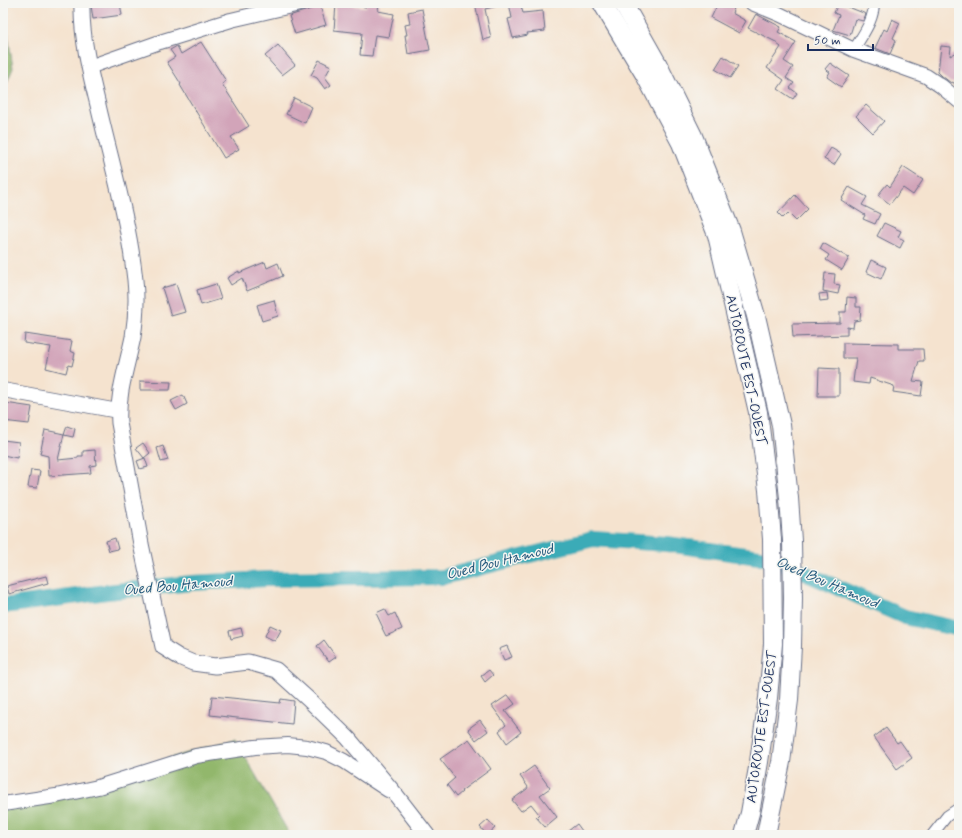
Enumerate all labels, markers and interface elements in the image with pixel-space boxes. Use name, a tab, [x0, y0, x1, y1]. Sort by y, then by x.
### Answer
scale bar	[808, 26, 873, 52]
text: 50 m	[814, 33, 841, 49]
street label: AUTOROUTE EST-OUEST	[721, 293, 771, 447]
water label: Oued Bou Hamoud	[444, 539, 557, 585]
water label: Oued Bou Hamoud	[773, 552, 882, 614]
water label: Oued Bou Hamoud	[123, 571, 235, 601]
street label: AUTOROUTE EST-OUEST	[742, 649, 782, 804]

